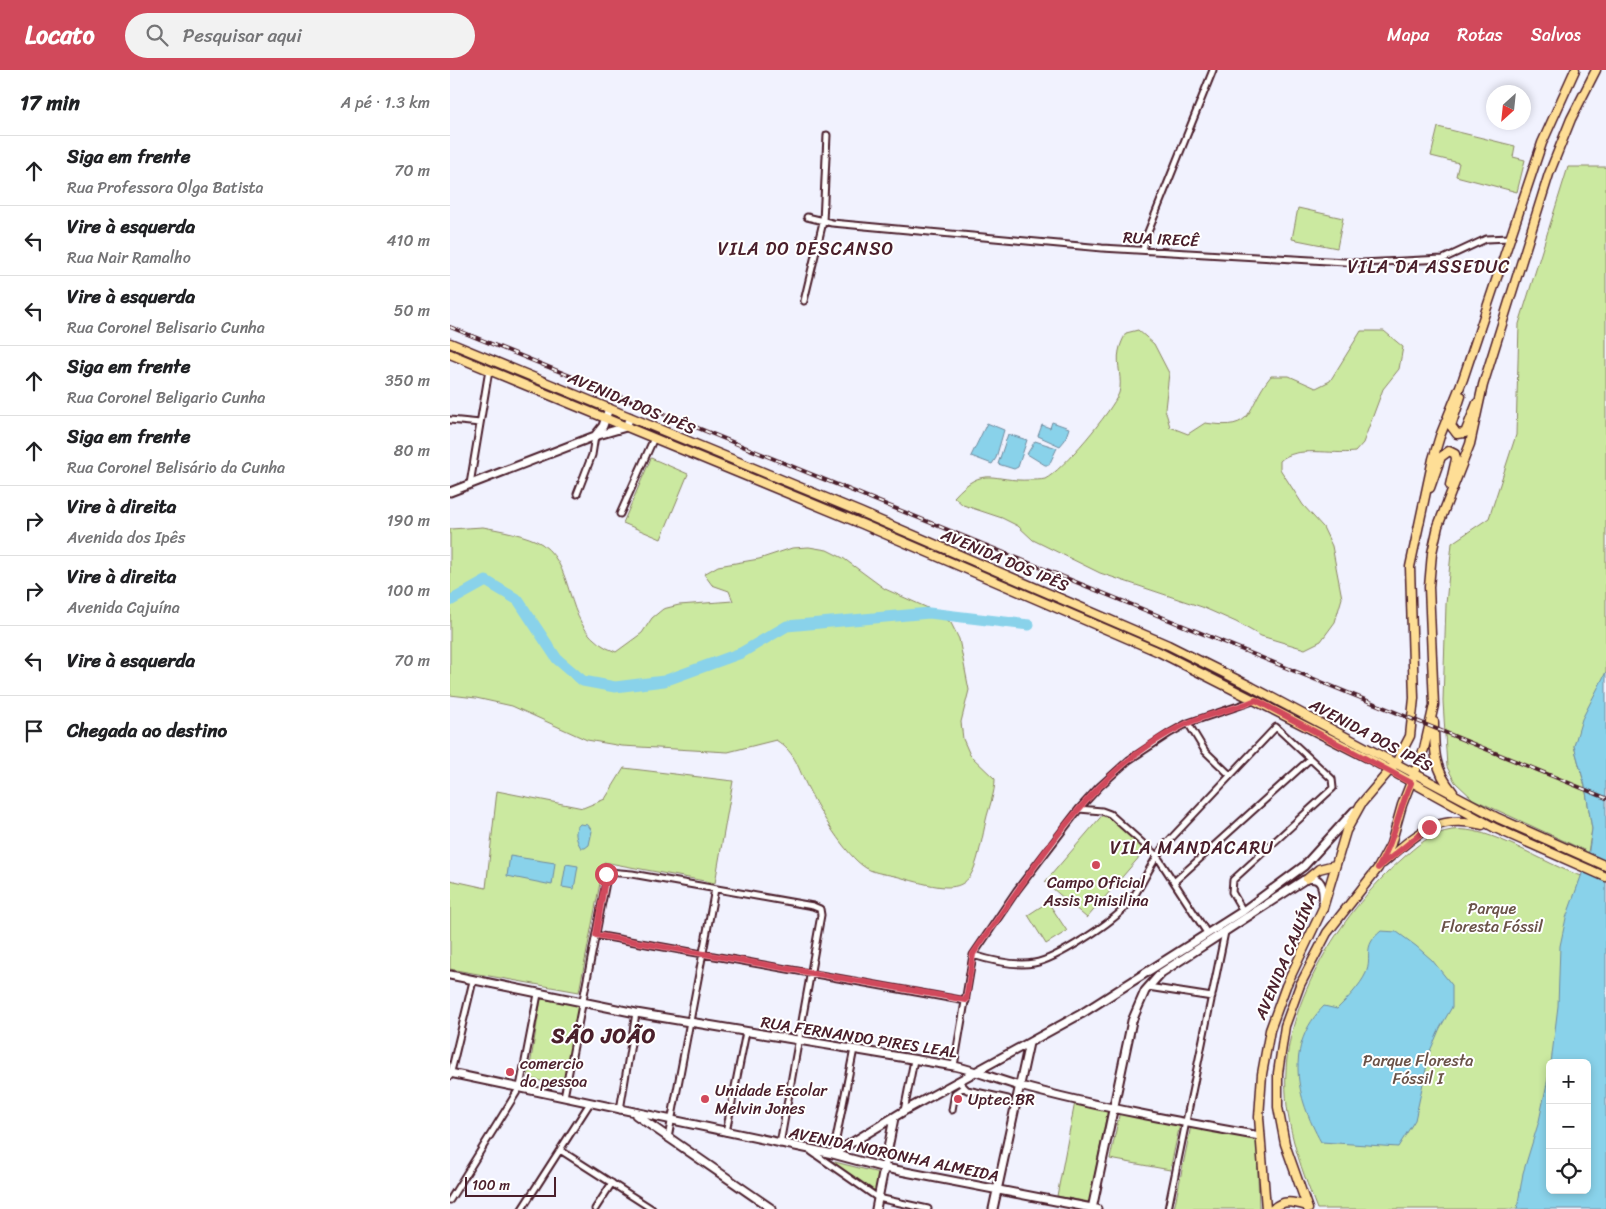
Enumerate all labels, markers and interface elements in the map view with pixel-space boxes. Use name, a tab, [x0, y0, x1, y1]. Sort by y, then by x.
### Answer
search box	[125, 13, 475, 58]
text: Locato	[25, 14, 95, 56]
text: Pesquisar aqui	[183, 19, 302, 52]
text: Mapa	[1387, 19, 1429, 51]
text: Rotas	[1457, 19, 1503, 51]
text: Salvos	[1531, 19, 1581, 51]
icon: search	[143, 21, 171, 49]
text: 17 min	[20, 84, 80, 122]
north arrow	[1486, 85, 1531, 130]
text: A pé · 1.3 km	[341, 88, 430, 117]
text: Siga em frente	[67, 140, 190, 173]
text: 70 m	[394, 156, 430, 185]
icon: ahead	[20, 157, 48, 185]
text: Rua Professora Olga Batista	[67, 173, 264, 202]
text: Vire à esquerda	[67, 210, 195, 243]
street label: RUA IRECÊ	[1122, 223, 1201, 256]
text: 410 m	[387, 226, 430, 255]
icon: left	[20, 227, 48, 255]
district label: VILA DO DESCANSO	[718, 233, 894, 265]
text: Rua Nair Ramalho	[67, 243, 191, 272]
district label: VILA DA ASSEDUC	[1347, 251, 1511, 283]
text: Vire à esquerda	[67, 280, 195, 313]
text: 50 m	[394, 296, 430, 325]
icon: left	[20, 297, 48, 325]
text: Rua Coronel Belisario Cunha	[67, 313, 265, 342]
text: Siga em frente	[67, 350, 190, 383]
street label: AVENIDA DOS IPÊS	[563, 363, 700, 443]
text: 350 m	[385, 366, 430, 395]
icon: ahead	[20, 367, 48, 395]
text: Rua Coronel Beligario Cunha	[67, 383, 265, 412]
text: Siga em frente	[67, 420, 190, 453]
text: 80 m	[394, 436, 430, 465]
icon: ahead	[20, 437, 48, 465]
text: Rua Coronel Belisário da Cunha	[67, 453, 285, 482]
text: Vire à direita	[67, 490, 176, 523]
text: 190 m	[387, 506, 430, 535]
icon: right	[20, 507, 48, 535]
street label: AVENIDA DOS IPÊS	[936, 520, 1073, 600]
text: Avenida dos Ipês	[67, 523, 185, 552]
text: Vire à direita	[67, 560, 176, 593]
text: 100 m	[386, 576, 430, 605]
icon: right	[20, 577, 48, 605]
text: Avenida Cajuína	[67, 593, 180, 622]
text: Vire à esquerda	[67, 644, 195, 677]
text: 70 m	[394, 646, 430, 675]
icon: left	[20, 647, 48, 675]
street label: AVENIDA DOS IPÊS	[1303, 690, 1438, 780]
text: Chegada ao destino	[67, 714, 227, 747]
icon: arrive	[20, 717, 48, 745]
route end	[1418, 816, 1441, 839]
district label: VILA MANDACARU	[1110, 832, 1274, 864]
marker: Campo Oficial Assis Pinisilina	[1090, 859, 1102, 871]
route start	[595, 863, 618, 886]
place label: Campo Oficial Assis Pinisilina	[1043, 868, 1148, 915]
street label: AVENIDA CAJUÍNA	[1246, 888, 1326, 1025]
park label: Parque Floresta Fóssil	[1441, 894, 1543, 941]
street label: RUA FERNANDO PIRES LEAL	[759, 1007, 960, 1067]
district label: SÃO JOÃO	[551, 1017, 656, 1055]
park label: Parque Floresta Fóssil I	[1363, 1046, 1473, 1093]
place label: comercio do pessoa	[520, 1049, 587, 1096]
map controls	[1546, 1059, 1591, 1194]
button: +	[1546, 1059, 1591, 1104]
marker: comercio do pessoa	[504, 1066, 516, 1078]
place label: Unidade Escolar Melvin Jones	[715, 1076, 828, 1123]
place label: Uptec.BR	[968, 1085, 1035, 1114]
marker: Unidade Escolar Melvin Jones	[699, 1093, 711, 1105]
marker: Uptec.BR	[952, 1093, 964, 1105]
button: −	[1546, 1104, 1591, 1149]
street label: AVENIDA NORONHA ALMEIDA	[785, 1117, 1002, 1190]
button: locate	[1546, 1149, 1591, 1194]
text: 100 m	[472, 1173, 510, 1198]
scale bar	[465, 1174, 556, 1197]

